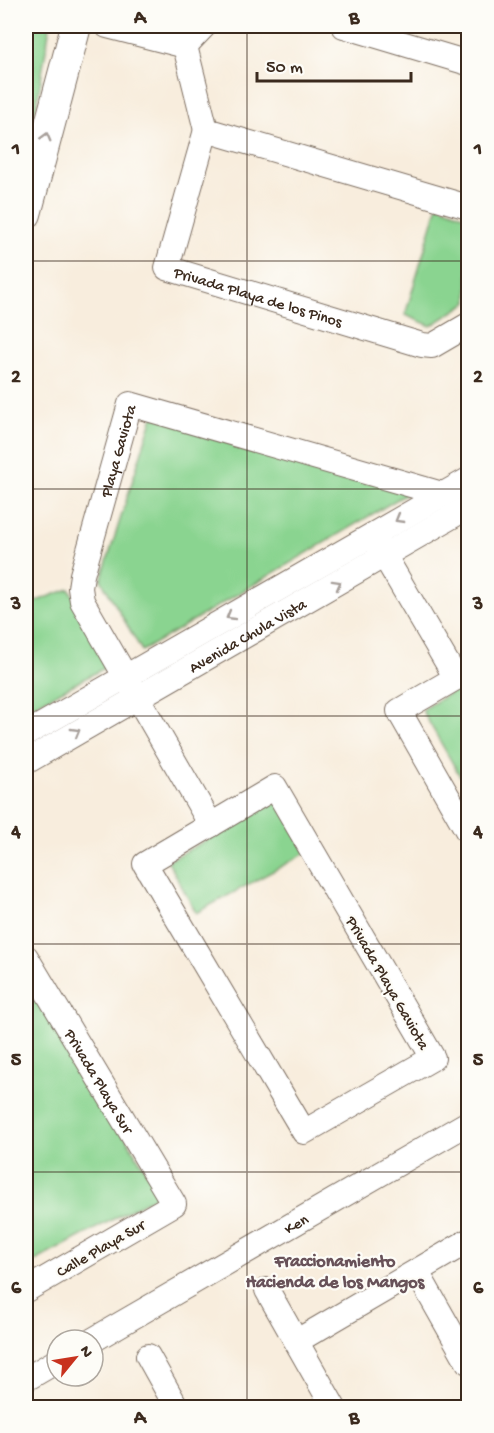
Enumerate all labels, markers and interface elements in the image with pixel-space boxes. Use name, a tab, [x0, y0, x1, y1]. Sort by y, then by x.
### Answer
text: A	[133, 8, 148, 31]
text: B	[348, 8, 360, 31]
scale bar	[257, 45, 412, 83]
text: 50 m	[266, 58, 303, 79]
one-way arrow	[39, 132, 51, 143]
text: 1	[11, 139, 20, 162]
text: 1	[473, 139, 482, 162]
street label: Privada Playa de los Pinos	[170, 264, 345, 334]
text: 2	[11, 367, 21, 390]
text: 2	[473, 367, 483, 390]
street label: Playa Gaviota	[98, 402, 143, 501]
one-way arrow	[395, 512, 405, 523]
one-way arrow	[330, 580, 341, 591]
text: 3	[10, 594, 21, 617]
text: 3	[472, 594, 483, 617]
street label: Avenida Chula Vista	[186, 596, 312, 679]
one-way arrow	[226, 609, 236, 620]
one-way arrow	[70, 728, 80, 740]
text: 4	[10, 822, 21, 845]
text: 4	[472, 822, 483, 845]
street label: Privada Playa Gaviota	[340, 913, 432, 1055]
street label: Privada Playa Sur	[58, 1026, 136, 1139]
text: 5	[11, 1050, 22, 1073]
text: 5	[473, 1050, 484, 1073]
street label: Ken	[282, 1211, 313, 1240]
street label: Calle Playa Sur	[54, 1216, 151, 1283]
district label: Fraccionamiento Hacienda de los Mangos	[246, 1252, 426, 1294]
text: 6	[11, 1278, 22, 1301]
text: 6	[473, 1278, 484, 1301]
north arrow	[45, 1328, 105, 1388]
text: N	[74, 1343, 96, 1362]
text: A	[133, 1408, 148, 1431]
text: B	[348, 1408, 360, 1431]

